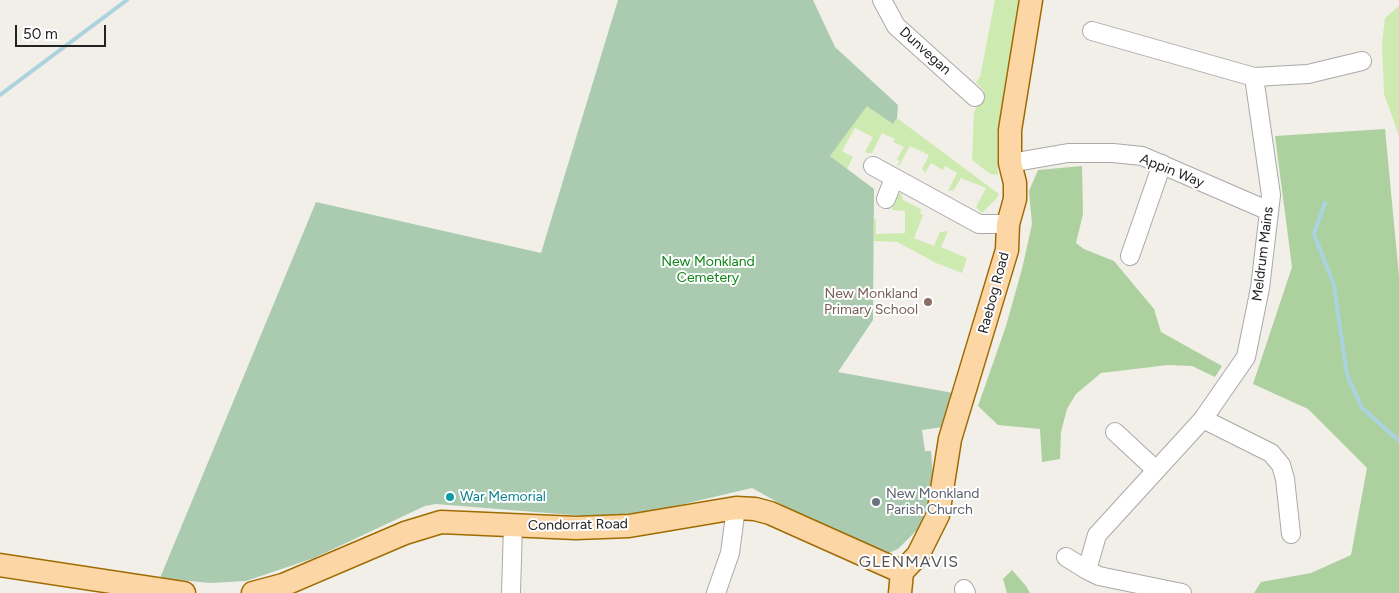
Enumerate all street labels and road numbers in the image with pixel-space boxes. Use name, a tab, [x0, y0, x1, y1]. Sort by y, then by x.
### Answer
street label: Dunvegan	[896, 24, 954, 78]
street label: Appin Way	[1137, 151, 1207, 191]
street label: Meldrum Mains	[1249, 206, 1277, 302]
street label: Raebog Road	[975, 250, 1013, 336]
street label: Condorrat Road	[528, 516, 628, 534]

